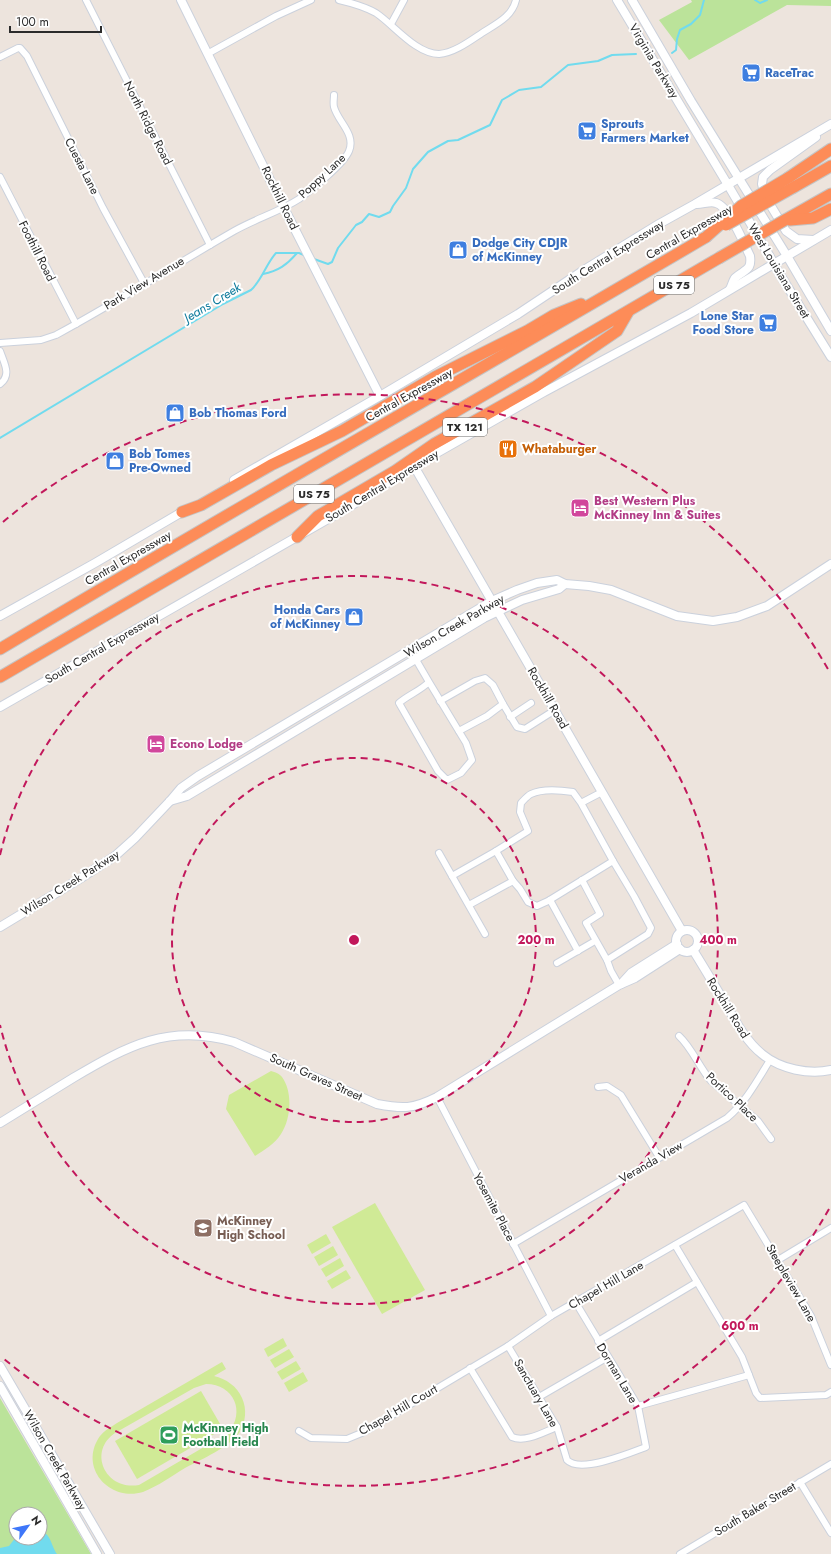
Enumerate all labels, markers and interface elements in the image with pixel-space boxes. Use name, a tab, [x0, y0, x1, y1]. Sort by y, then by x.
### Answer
scale bar	[10, 8, 101, 34]
text: 100 m	[16, 13, 49, 31]
street label: Virginia Parkway	[625, 20, 684, 102]
supermarket icon: RaceTrac	[740, 62, 762, 84]
place label: RaceTrac	[765, 64, 814, 82]
street label: North Ridge Road	[119, 78, 177, 168]
place label: Sprouts Farmers Market	[601, 115, 689, 147]
supermarket icon: Sprouts Farmers Market	[576, 120, 598, 142]
street label: Cuesta Lane	[60, 135, 104, 197]
street label: Poppy Lane	[294, 149, 350, 203]
street label: Rockhill Road	[257, 163, 303, 233]
street label: Central Expressway	[642, 200, 736, 264]
street label: South Central Expressway	[548, 215, 668, 299]
street label: Foothill Road	[14, 217, 60, 285]
street label: West Louisiana Street	[744, 220, 815, 322]
place label: Dodge City CDJR of McKinney	[472, 234, 568, 266]
shop icon: Dodge City CDJR of McKinney	[447, 239, 469, 261]
street label: Park View Avenue	[100, 252, 188, 314]
road number: US 75	[654, 276, 694, 294]
water label: Jeans Creek	[178, 278, 245, 329]
place label: Lone Star Food Store	[693, 307, 754, 339]
supermarket icon: Lone Star Food Store	[757, 312, 779, 334]
street label: Central Expressway	[362, 363, 456, 426]
shop icon: Bob Thomas Ford	[164, 402, 186, 424]
place label: Bob Thomas Ford	[189, 404, 287, 422]
road number: TX 121	[443, 418, 487, 436]
restaurant icon: Whataburger	[497, 438, 519, 460]
place label: Whataburger	[522, 440, 597, 458]
place label: Bob Tomes Pre-Owned	[129, 445, 191, 477]
street label: South Central Expressway	[322, 445, 443, 527]
shop icon: Bob Tomes Pre-Owned	[104, 450, 126, 472]
road number: US 75	[294, 485, 334, 503]
place label: Best Western Plus McKinney Inn & Suites	[594, 492, 721, 524]
hotel icon: Best Western Plus McKinney Inn & Suites	[569, 497, 591, 519]
street label: Central Expressway	[81, 526, 175, 590]
street label: Wilson Creek Parkway	[400, 590, 508, 662]
place label: Honda Cars of McKinney	[270, 601, 341, 633]
shop icon: Honda Cars of McKinney	[343, 606, 365, 628]
street label: South Central Expressway	[41, 607, 163, 688]
street label: Rockhill Road	[523, 664, 573, 732]
hotel icon: Econo Lodge	[145, 733, 167, 755]
place label: Econo Lodge	[170, 735, 243, 753]
street label: Wilson Creek Parkway	[17, 845, 123, 921]
text: 200 m	[517, 931, 555, 949]
text: 400 m	[699, 931, 737, 949]
centre of rings	[347, 933, 361, 947]
street label: Rockhill Road	[702, 974, 754, 1042]
street label: South Graves Street	[267, 1049, 365, 1106]
street label: Portico Place	[702, 1068, 762, 1126]
street label: Veranda View	[616, 1136, 687, 1187]
street label: Yosemite Place	[468, 1170, 520, 1244]
place label: McKinney High School	[217, 1212, 285, 1244]
school or university icon: McKinney High School	[192, 1217, 214, 1239]
street label: Steepleview Lane	[761, 1241, 821, 1325]
street label: Chapel Hill Lane	[565, 1256, 647, 1314]
text: 600 m	[721, 1317, 759, 1335]
street label: Dorman Lane	[592, 1339, 642, 1407]
street label: Sanctuary Lane	[509, 1355, 563, 1431]
street label: Chapel Hill Court	[355, 1380, 441, 1440]
street label: Wilson Creek Parkway	[19, 1406, 91, 1514]
place label: McKinney High Football Field	[183, 1419, 269, 1451]
sports icon: McKinney High Football Field	[158, 1424, 180, 1446]
street label: South Baker Street	[711, 1477, 799, 1540]
north arrow	[8, 1506, 48, 1546]
text: N	[27, 1513, 45, 1529]

